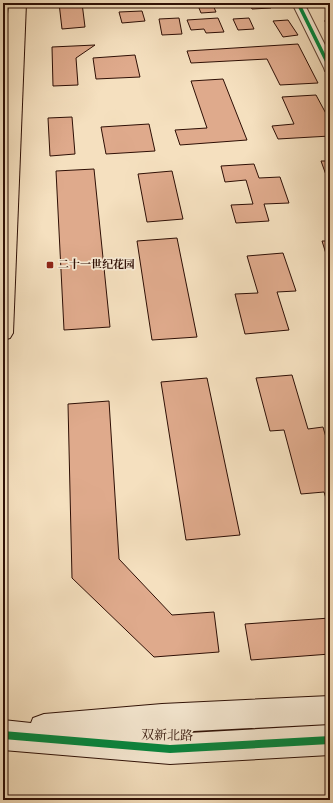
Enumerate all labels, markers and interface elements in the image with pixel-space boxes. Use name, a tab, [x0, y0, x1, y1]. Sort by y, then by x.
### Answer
place label: 二十一世纪花园	[58, 258, 135, 271]
marker: 二十一世纪花园	[45, 260, 55, 270]
street label: 双新北路	[141, 728, 193, 743]

